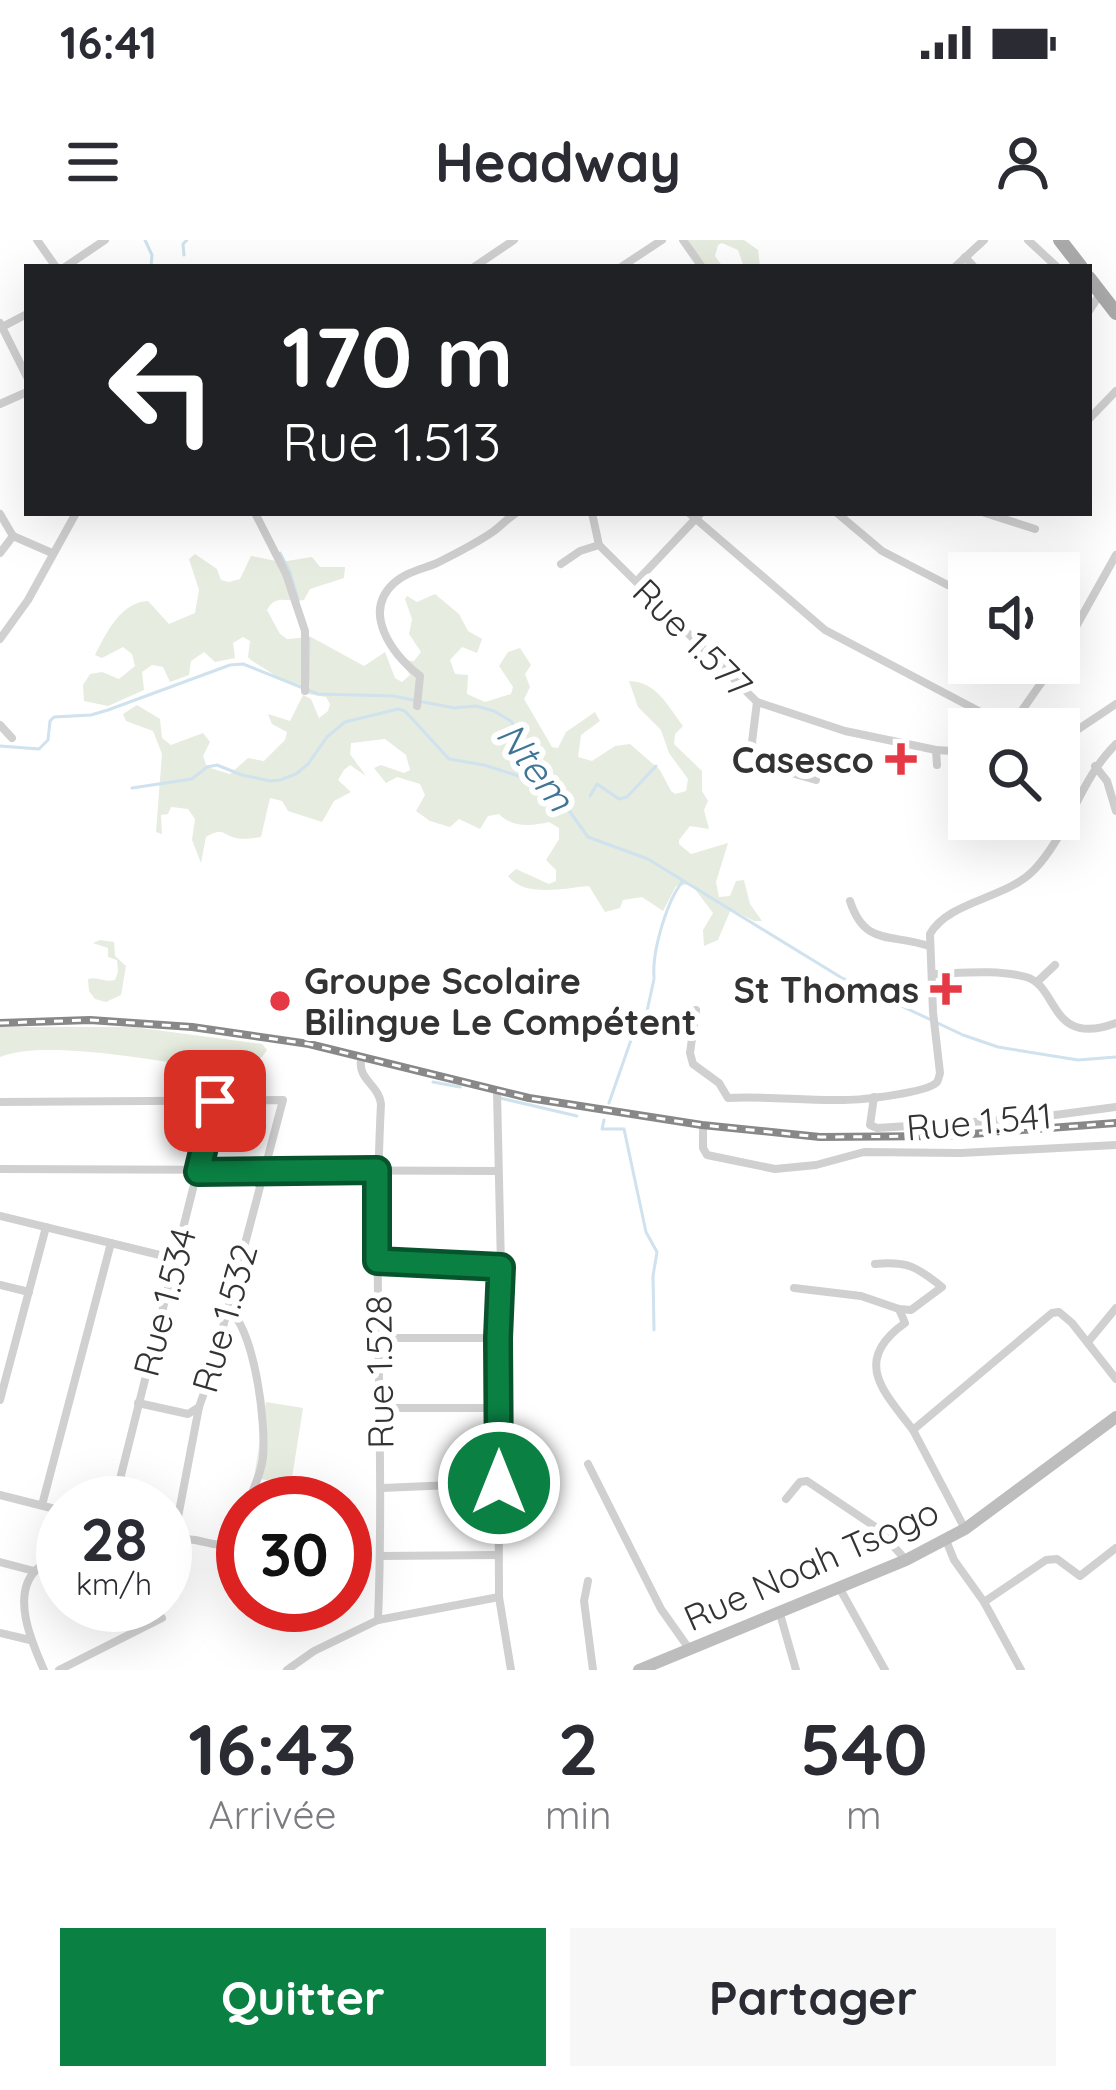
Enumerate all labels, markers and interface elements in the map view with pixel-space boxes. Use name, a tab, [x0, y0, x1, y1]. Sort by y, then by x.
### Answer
text: 16:41	[60, 14, 157, 70]
text: Headway	[435, 128, 681, 196]
icon: menu	[60, 129, 126, 195]
icon: person	[990, 129, 1056, 195]
text: 170 m	[282, 303, 513, 408]
icon: left	[84, 312, 240, 468]
text: Rue 1.513	[282, 407, 501, 475]
map controls	[948, 552, 1080, 840]
button: sound	[948, 552, 1080, 684]
street label: Rue 1.577	[624, 569, 762, 707]
button: search	[948, 708, 1080, 840]
water label: Ntem	[487, 712, 586, 821]
place label: Casesco	[732, 737, 874, 782]
marker: Casesco	[885, 743, 917, 775]
place label: Groupe Scolaire Bilingue Le Compétent	[304, 958, 696, 1044]
place label: St Thomas	[733, 967, 919, 1012]
marker: St Thomas	[930, 973, 962, 1005]
marker: Groupe Scolaire Bilingue Le Compétent	[267, 988, 293, 1014]
pin	[164, 1050, 266, 1152]
icon: arrive	[182, 1068, 248, 1134]
street label: Rue 1.541	[904, 1092, 1054, 1150]
street label: Rue 1.534	[123, 1223, 205, 1381]
street label: Rue 1.532	[181, 1238, 267, 1398]
street label: Rue 1.528	[355, 1295, 403, 1449]
position arrow	[436, 1420, 562, 1546]
speed limit sign: 30	[216, 1476, 372, 1632]
street label: Rue Noah Tsogo	[677, 1488, 945, 1640]
text: 28	[80, 1501, 148, 1576]
text: km/h	[76, 1565, 152, 1603]
text: 16:43	[188, 1703, 357, 1793]
text: 2	[558, 1703, 599, 1793]
text: 540	[800, 1703, 928, 1793]
text: Arrivée	[208, 1790, 337, 1839]
text: min	[545, 1790, 611, 1839]
text: m	[846, 1790, 882, 1839]
button: Quitter	[60, 1928, 546, 2066]
button: Partager	[570, 1928, 1056, 2066]

